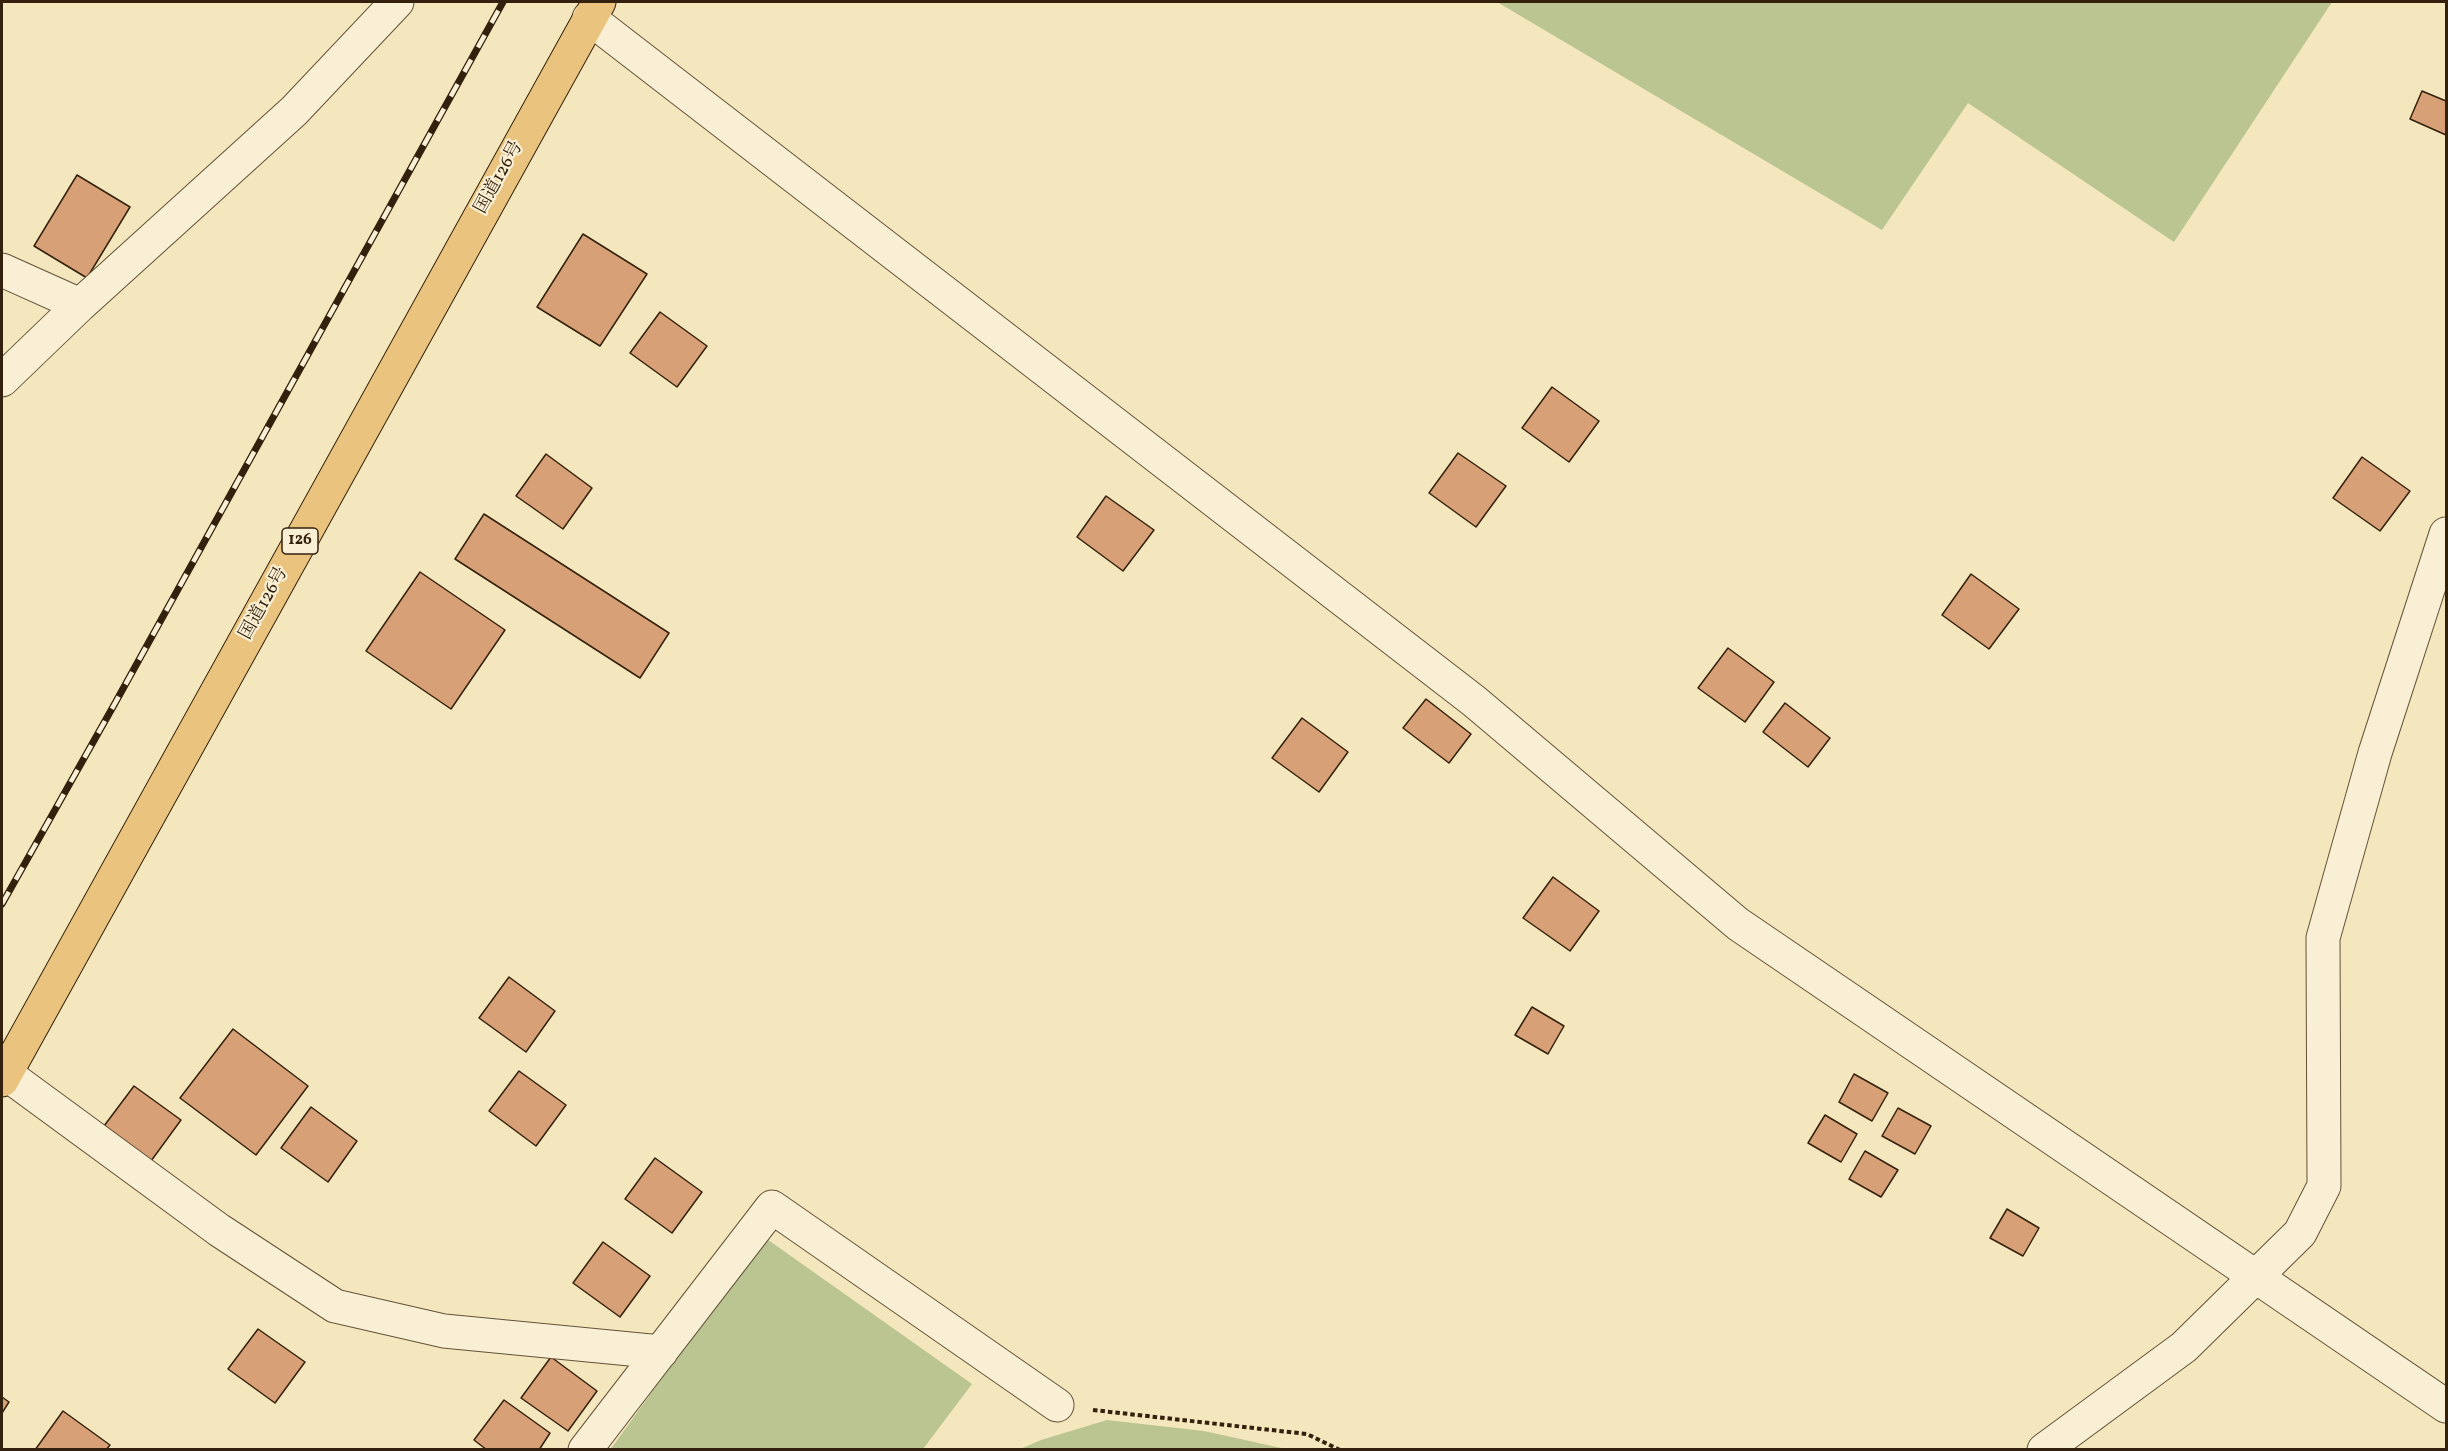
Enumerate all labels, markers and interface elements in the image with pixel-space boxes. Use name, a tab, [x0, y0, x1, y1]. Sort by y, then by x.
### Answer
street label: 国道126号	[471, 138, 529, 218]
road number: 126	[282, 528, 318, 554]
street label: 国道126号	[236, 564, 294, 644]

